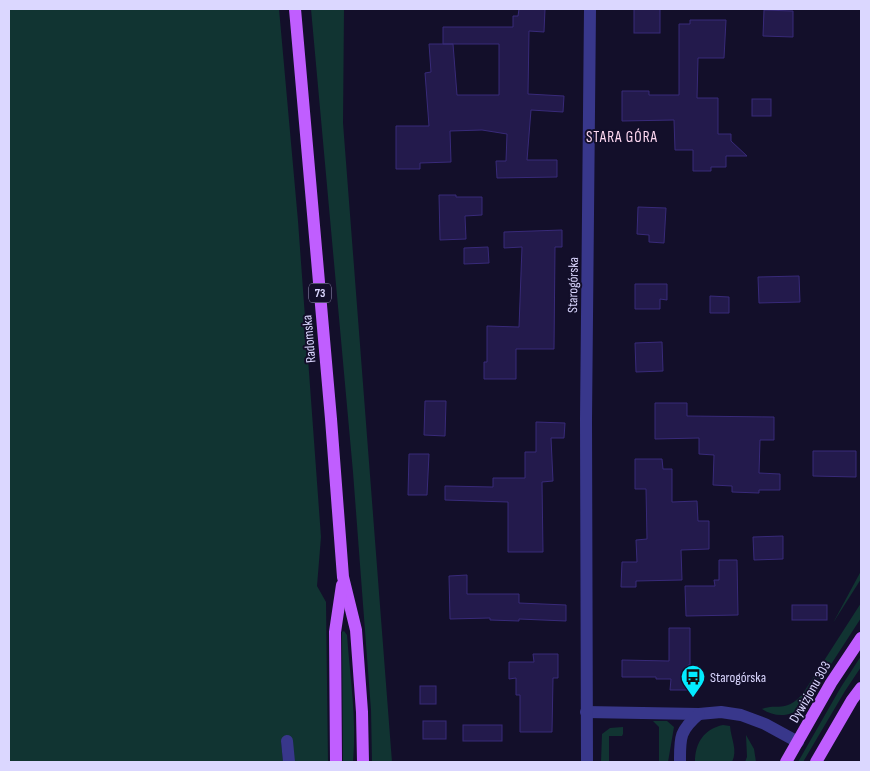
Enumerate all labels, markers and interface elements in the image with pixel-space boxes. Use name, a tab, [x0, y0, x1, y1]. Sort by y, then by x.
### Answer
district label: STARA GÓRA	[586, 128, 658, 147]
street label: Starogórska	[564, 257, 582, 313]
road number: 73	[309, 284, 331, 302]
street label: Radomska	[298, 314, 320, 364]
street label: Dywizjonu 303	[786, 658, 834, 726]
bus stop icon: Starogórska	[680, 664, 706, 698]
place label: Starogórska	[710, 669, 766, 686]

